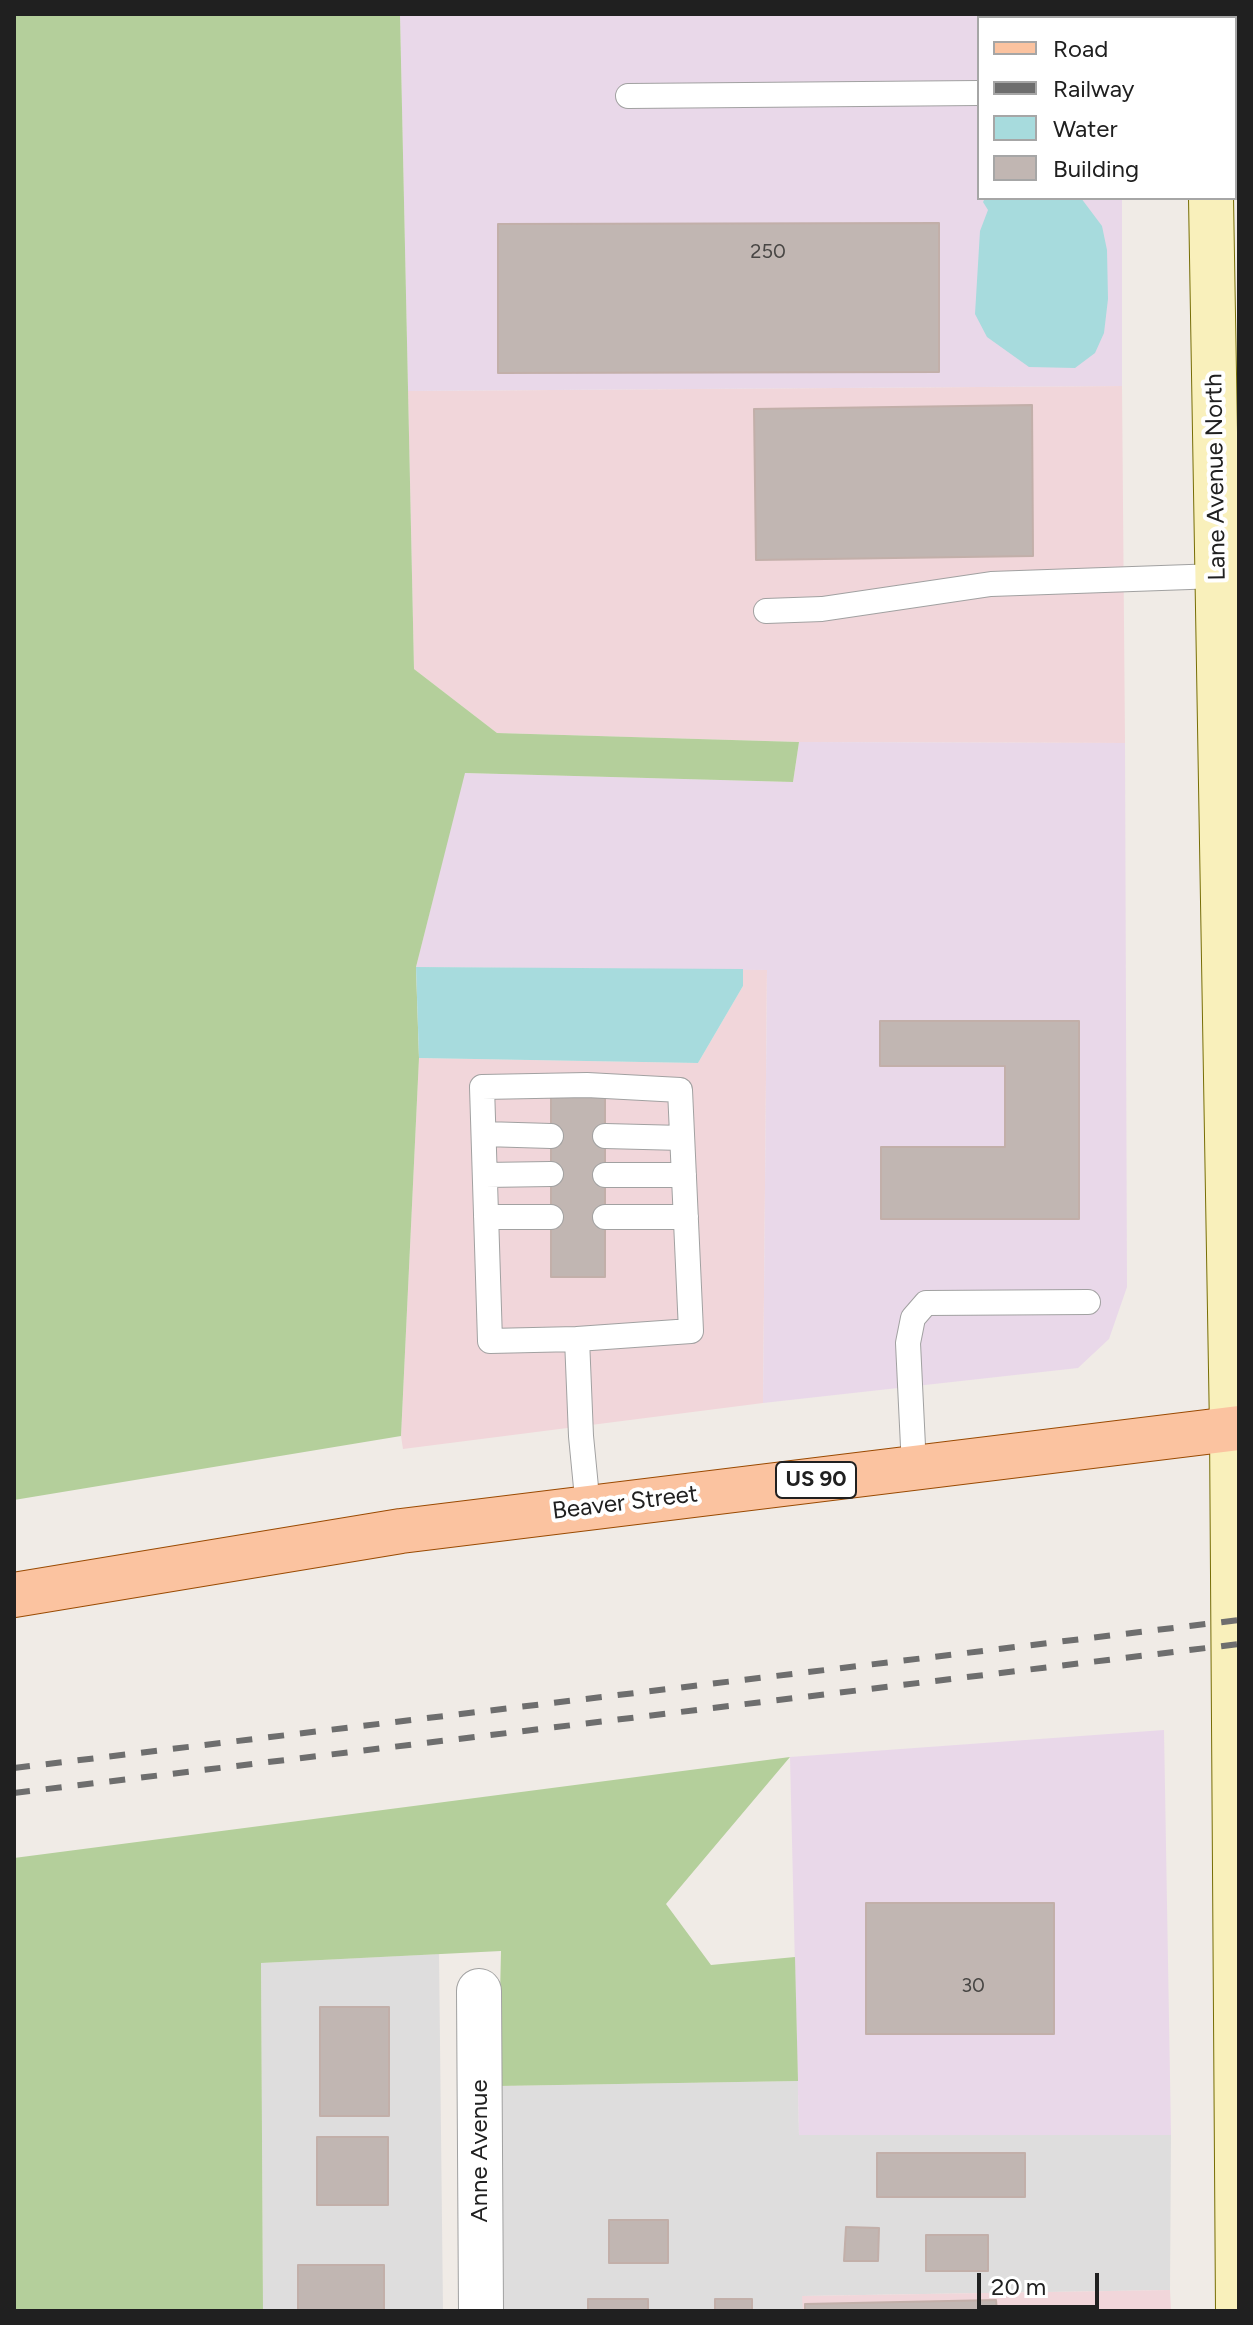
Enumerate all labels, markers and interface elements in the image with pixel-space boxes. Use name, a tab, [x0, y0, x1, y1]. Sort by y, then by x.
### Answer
legend	[977, 16, 1237, 200]
text: Road	[1053, 34, 1108, 63]
text: Railway	[1053, 74, 1134, 103]
text: Water	[1053, 114, 1118, 143]
text: Building	[1053, 154, 1139, 183]
house number: 250	[750, 240, 786, 264]
street label: Lane Avenue North	[1200, 373, 1232, 581]
road number: US 90	[776, 1462, 856, 1498]
street label: Beaver Street	[551, 1480, 699, 1526]
house number: 30	[961, 1974, 985, 1998]
street label: Anne Avenue	[466, 2079, 494, 2223]
scale bar	[981, 2257, 1103, 2307]
text: 20 m	[991, 2272, 1046, 2301]

